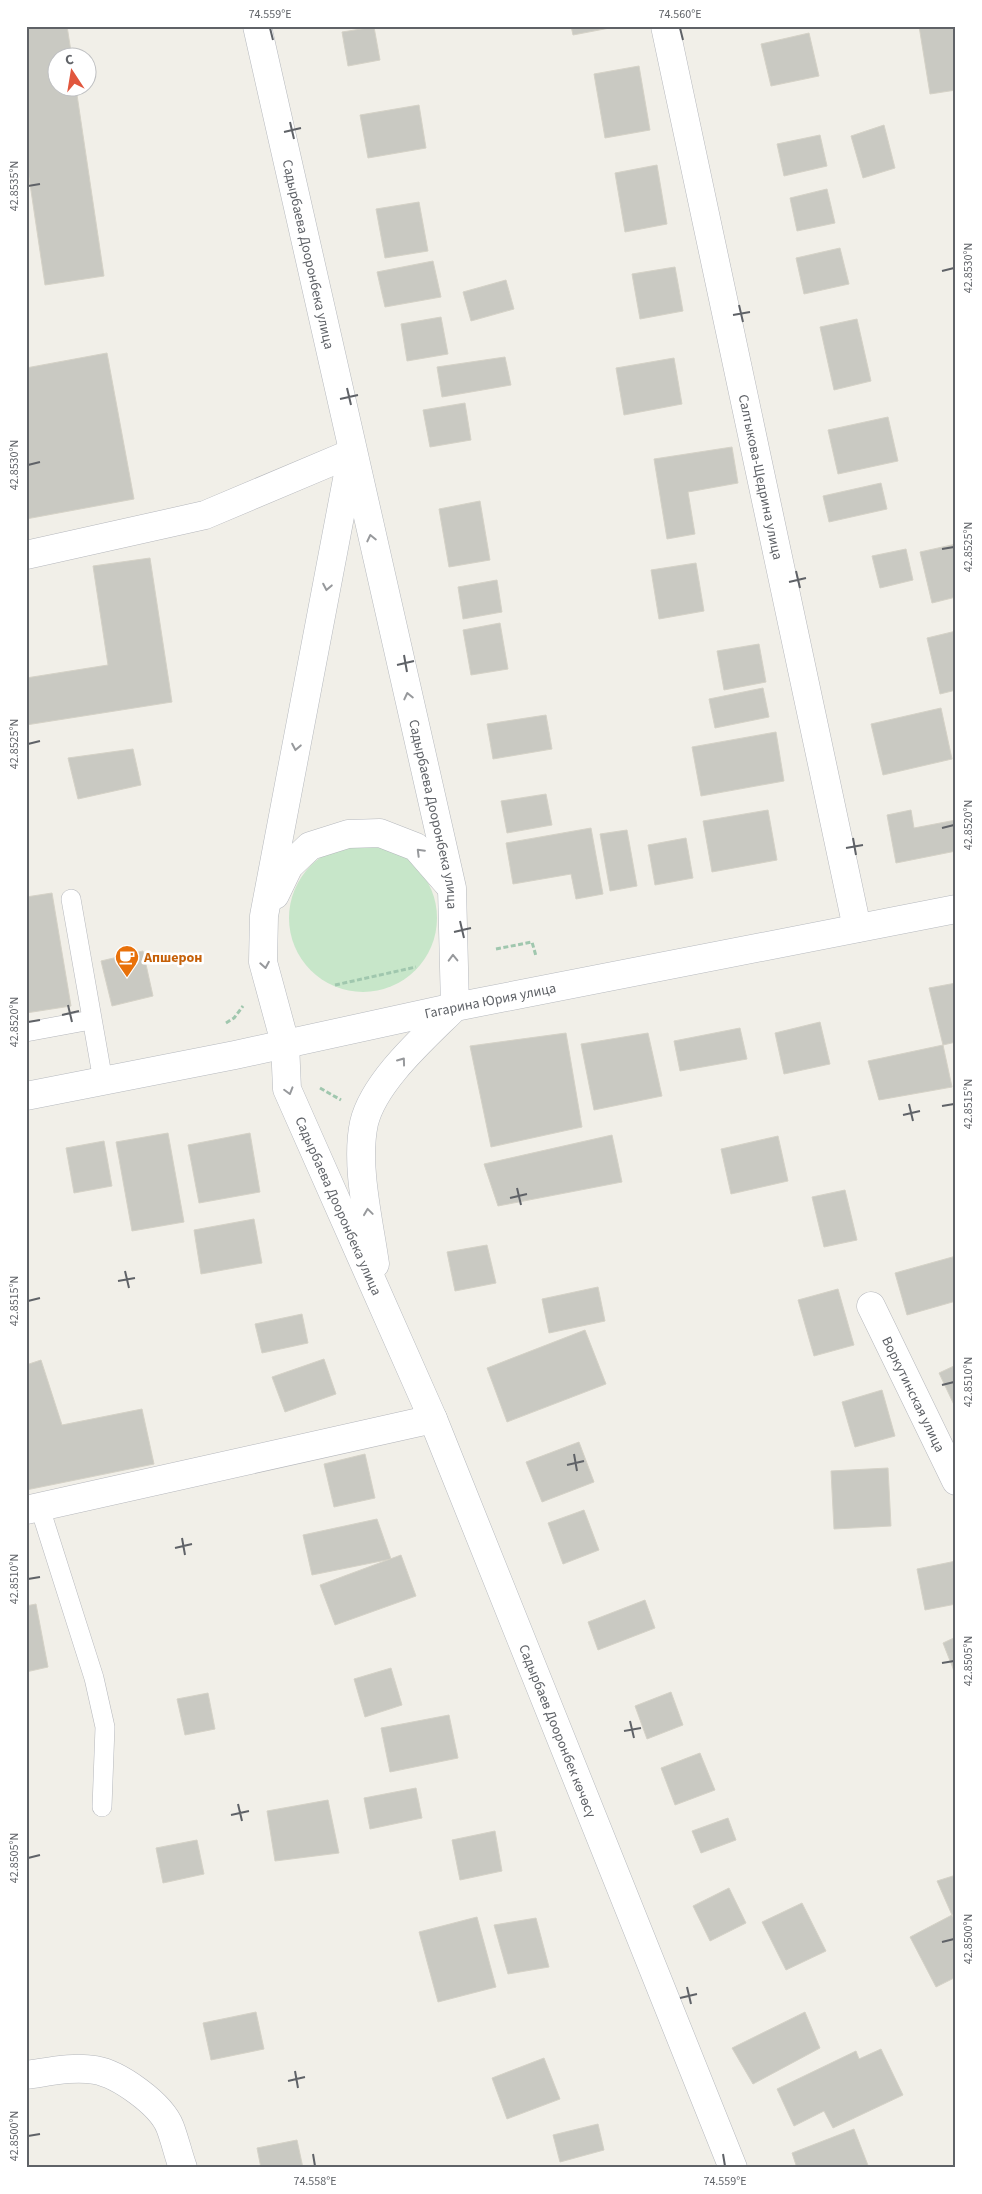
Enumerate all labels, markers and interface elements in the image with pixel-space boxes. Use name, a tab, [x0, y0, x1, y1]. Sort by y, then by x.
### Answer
text: 74.559°E	[248, 6, 292, 23]
text: 74.560°E	[658, 6, 702, 23]
north arrow	[48, 48, 98, 98]
text: С	[63, 50, 76, 71]
street label: Садырбаева Дооронбека улица	[277, 158, 339, 351]
text: 42.8535°N	[6, 161, 23, 211]
text: 42.8530°N	[960, 243, 977, 293]
street label: Салтыкова-Щедрина улица	[733, 393, 787, 562]
text: 42.8530°N	[6, 440, 23, 490]
text: 42.8525°N	[960, 522, 977, 572]
one-way arrow	[366, 533, 377, 542]
one-way arrow	[322, 583, 332, 592]
one-way arrow	[403, 691, 414, 700]
street label: Садырбаева Дооронбека улица	[403, 718, 462, 909]
text: 42.8525°N	[6, 719, 23, 769]
one-way arrow	[291, 742, 302, 751]
text: 42.8520°N	[960, 800, 977, 850]
one-way arrow	[417, 849, 426, 858]
cafe icon: Апшерон	[114, 944, 140, 978]
place label: Апшерон	[143, 948, 203, 968]
one-way arrow	[448, 954, 459, 962]
one-way arrow	[259, 960, 269, 969]
street label: Гагарина Юрия улица	[423, 978, 558, 1024]
text: 42.8520°N	[6, 997, 23, 1047]
one-way arrow	[396, 1057, 405, 1067]
text: 42.8515°N	[960, 1079, 977, 1129]
one-way arrow	[284, 1086, 294, 1095]
street label: Садырбаева Дооронбека улица	[289, 1114, 386, 1299]
one-way arrow	[363, 1208, 374, 1216]
text: 42.8515°N	[6, 1276, 23, 1326]
street label: Воркутинская улица	[876, 1333, 949, 1456]
text: 42.8510°N	[960, 1357, 977, 1407]
text: 42.8510°N	[6, 1554, 23, 1604]
text: 42.8505°N	[960, 1636, 977, 1686]
street label: Садырбаев Дооронбек көчөсү	[513, 1642, 601, 1821]
text: 42.8505°N	[6, 1833, 23, 1883]
text: 42.8500°N	[960, 1914, 977, 1964]
text: 42.8500°N	[6, 2111, 23, 2161]
text: 74.558°E	[293, 2173, 337, 2190]
text: 74.559°E	[703, 2173, 747, 2190]

